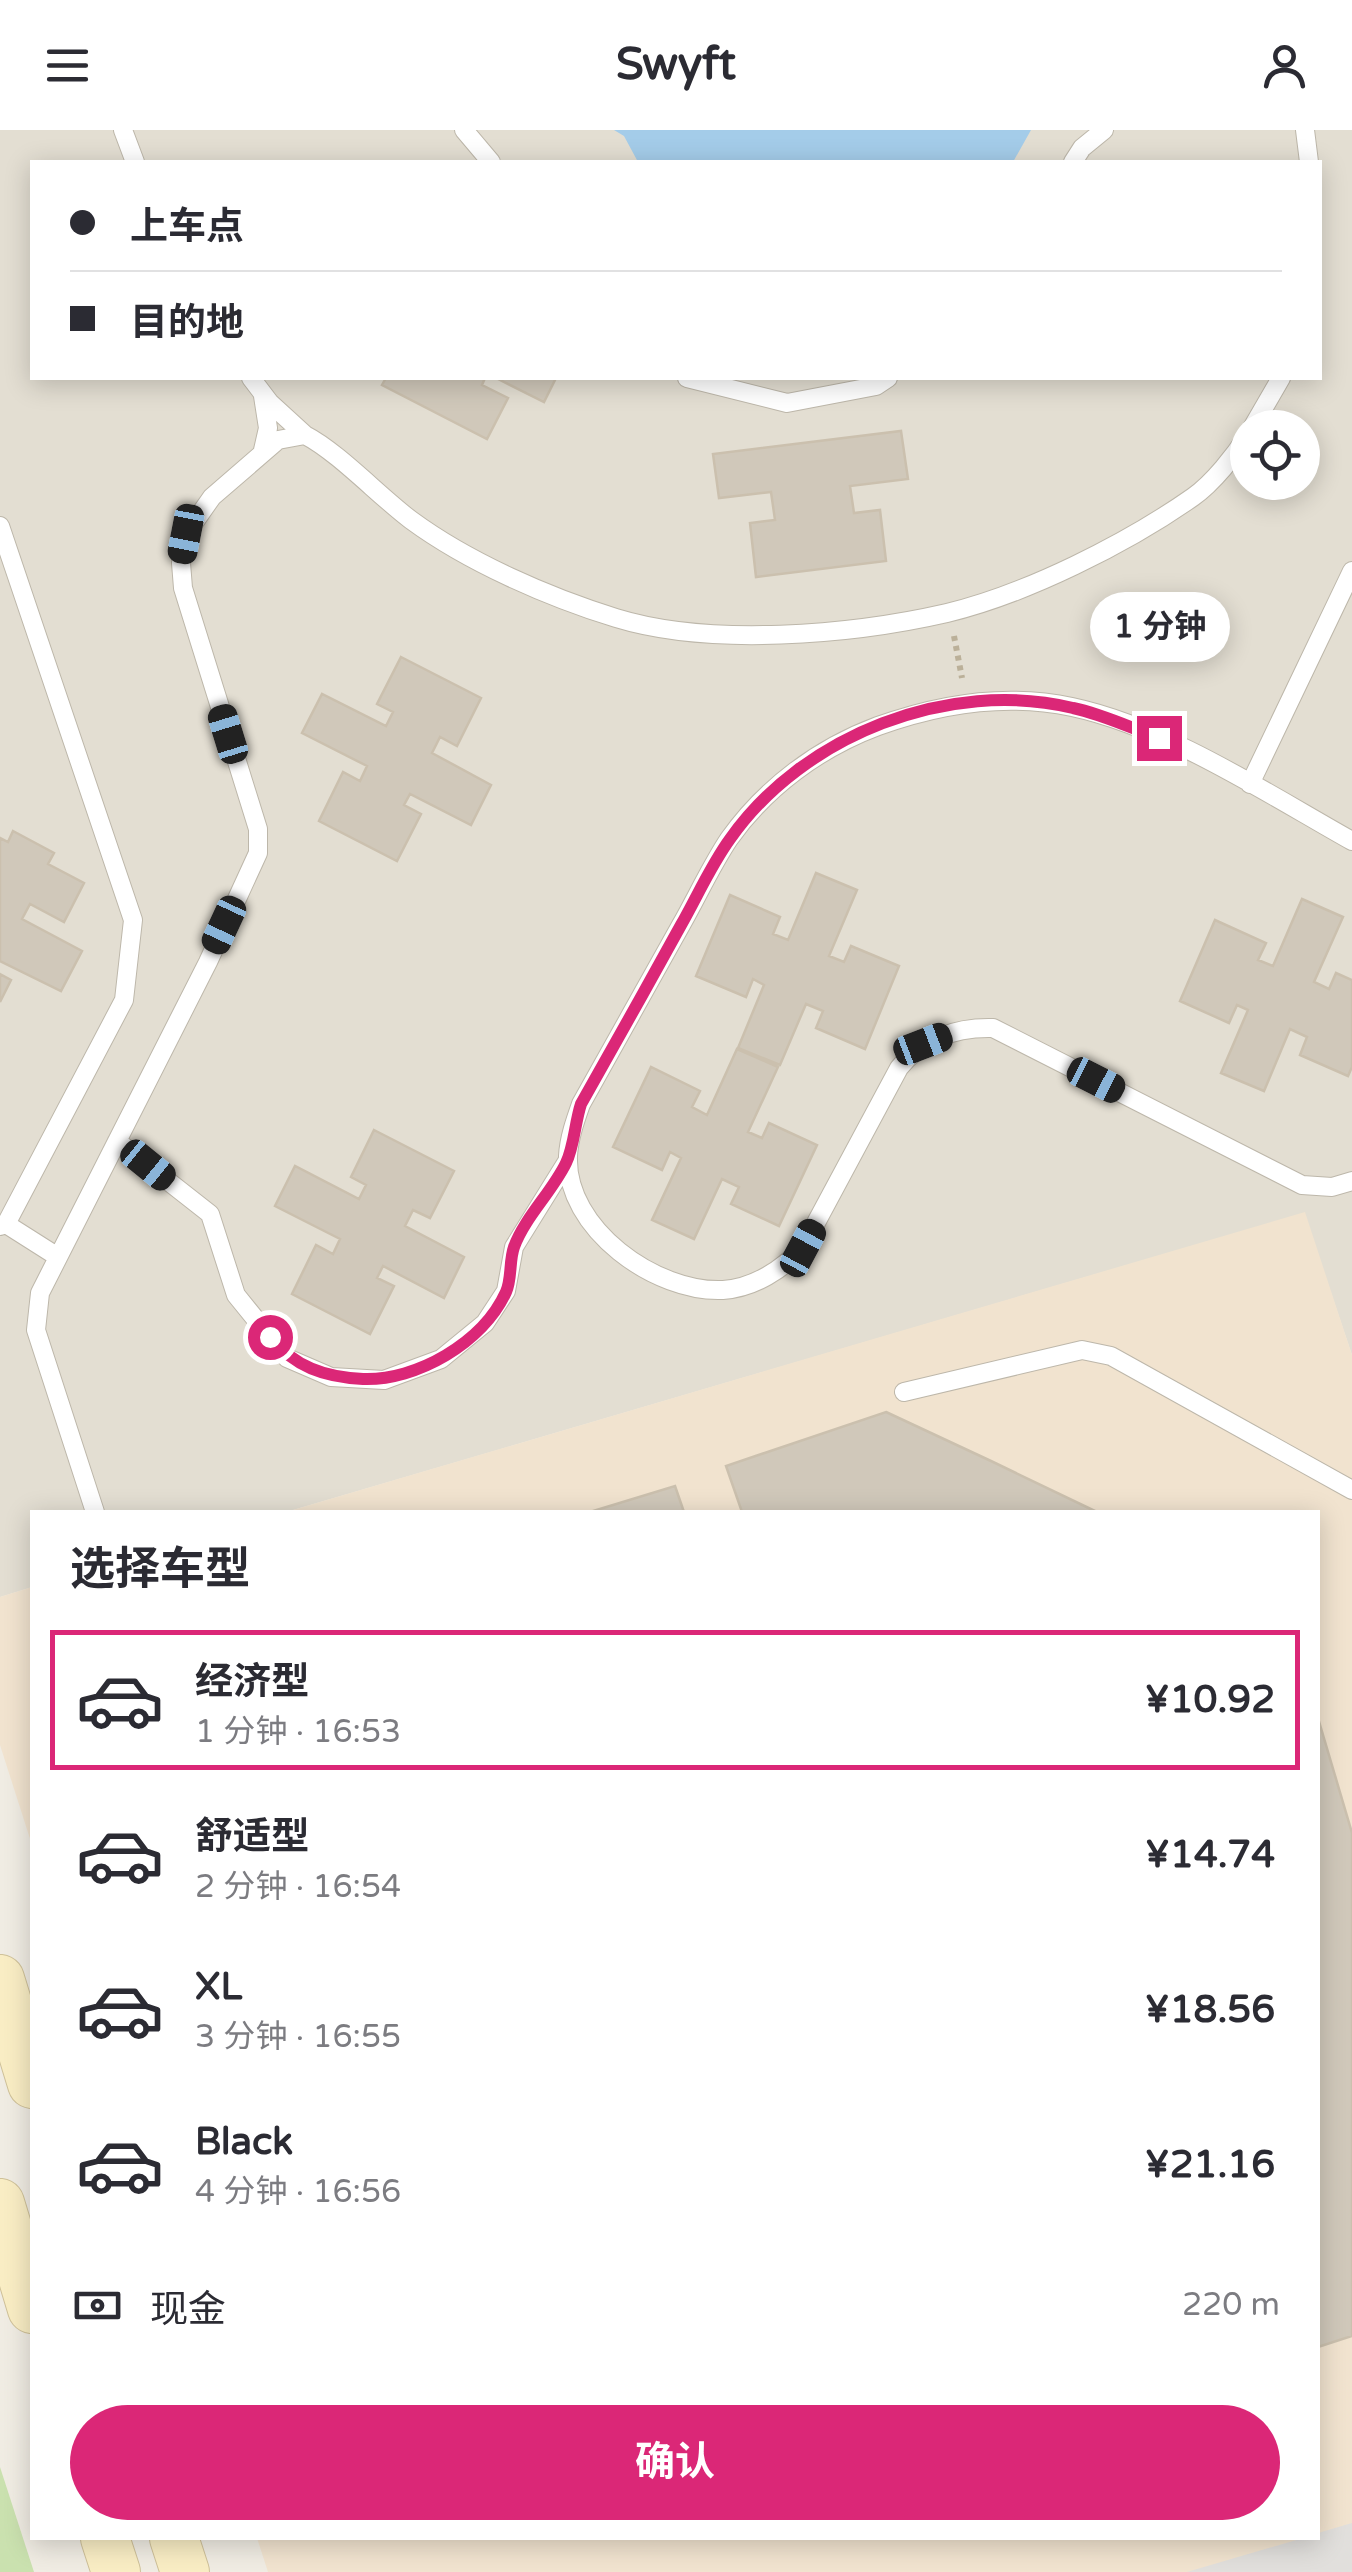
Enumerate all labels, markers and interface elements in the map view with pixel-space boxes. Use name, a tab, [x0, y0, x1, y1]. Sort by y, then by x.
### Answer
icon: menu	[40, 38, 95, 93]
text: Swyft	[616, 38, 736, 92]
icon: person	[1257, 38, 1312, 93]
text: 上车点	[130, 204, 244, 250]
text: 目的地	[130, 300, 244, 346]
map controls	[1230, 410, 1320, 500]
button: locate	[1230, 410, 1320, 500]
car	[166, 502, 206, 566]
callout: 1 分钟	[1089, 593, 1229, 663]
text: 1 分钟	[1114, 608, 1206, 646]
car	[205, 701, 251, 767]
route end	[1137, 716, 1182, 761]
car	[198, 891, 250, 959]
car	[890, 1019, 956, 1069]
car	[1062, 1053, 1130, 1107]
car	[115, 1134, 181, 1196]
car	[776, 1214, 830, 1282]
route start	[248, 1315, 293, 1360]
text: 选择车型	[70, 1543, 250, 1597]
icon: car	[75, 1655, 165, 1745]
text: 经济型	[195, 1659, 309, 1705]
text: ¥10.92	[1145, 1677, 1275, 1723]
text: 1 分钟 · 16:53	[195, 1713, 401, 1751]
icon: car	[75, 1810, 165, 1900]
text: 舒适型	[195, 1814, 309, 1860]
text: ¥14.74	[1145, 1832, 1275, 1878]
text: 2 分钟 · 16:54	[195, 1868, 401, 1906]
text: XL	[195, 1964, 242, 2010]
icon: car	[75, 1965, 165, 2055]
text: ¥18.56	[1145, 1987, 1275, 2033]
text: 3 分钟 · 16:55	[195, 2018, 401, 2056]
text: Black	[195, 2119, 293, 2165]
icon: car	[75, 2120, 165, 2210]
text: ¥21.16	[1145, 2142, 1275, 2188]
text: 4 分钟 · 16:56	[195, 2173, 401, 2211]
icon: cash	[70, 2278, 125, 2333]
text: 220 m	[1182, 2286, 1280, 2324]
text: 现金	[150, 2287, 226, 2333]
button: 确认	[70, 2405, 1280, 2520]

